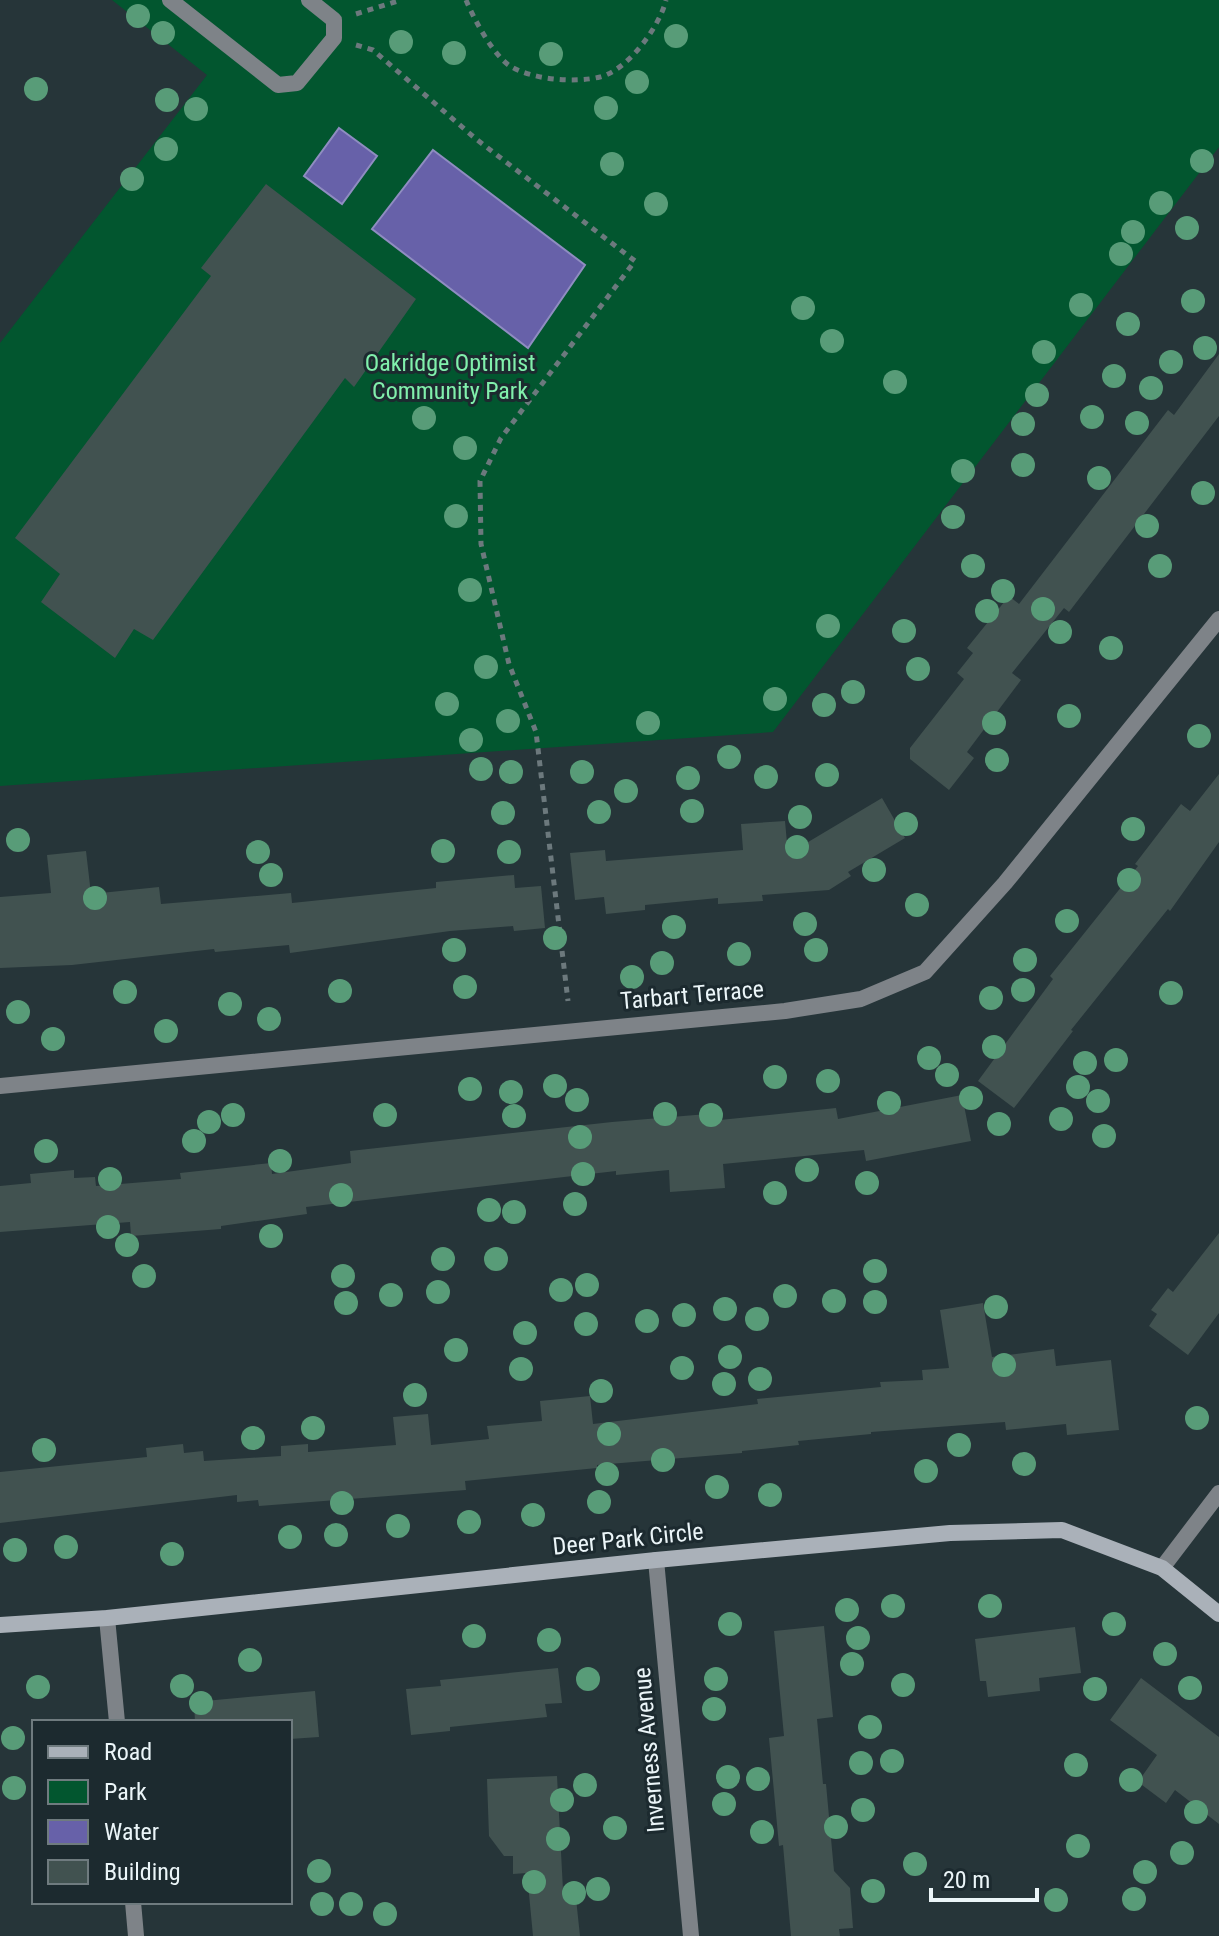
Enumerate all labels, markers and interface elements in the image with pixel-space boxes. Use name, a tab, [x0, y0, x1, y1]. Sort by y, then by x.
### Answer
park label: Oakridge Optimist Community Park	[365, 349, 535, 405]
street label: Tarbart Terrace	[619, 975, 765, 1015]
street label: Deer Park Circle	[551, 1517, 705, 1561]
street label: Inverness Avenue	[628, 1666, 670, 1834]
legend	[32, 1720, 292, 1904]
text: Road	[104, 1738, 152, 1766]
text: Park	[104, 1778, 147, 1806]
text: Water	[104, 1818, 159, 1846]
scale bar	[931, 1852, 1037, 1902]
text: Building	[104, 1858, 181, 1886]
text: 20 m	[943, 1866, 990, 1894]

